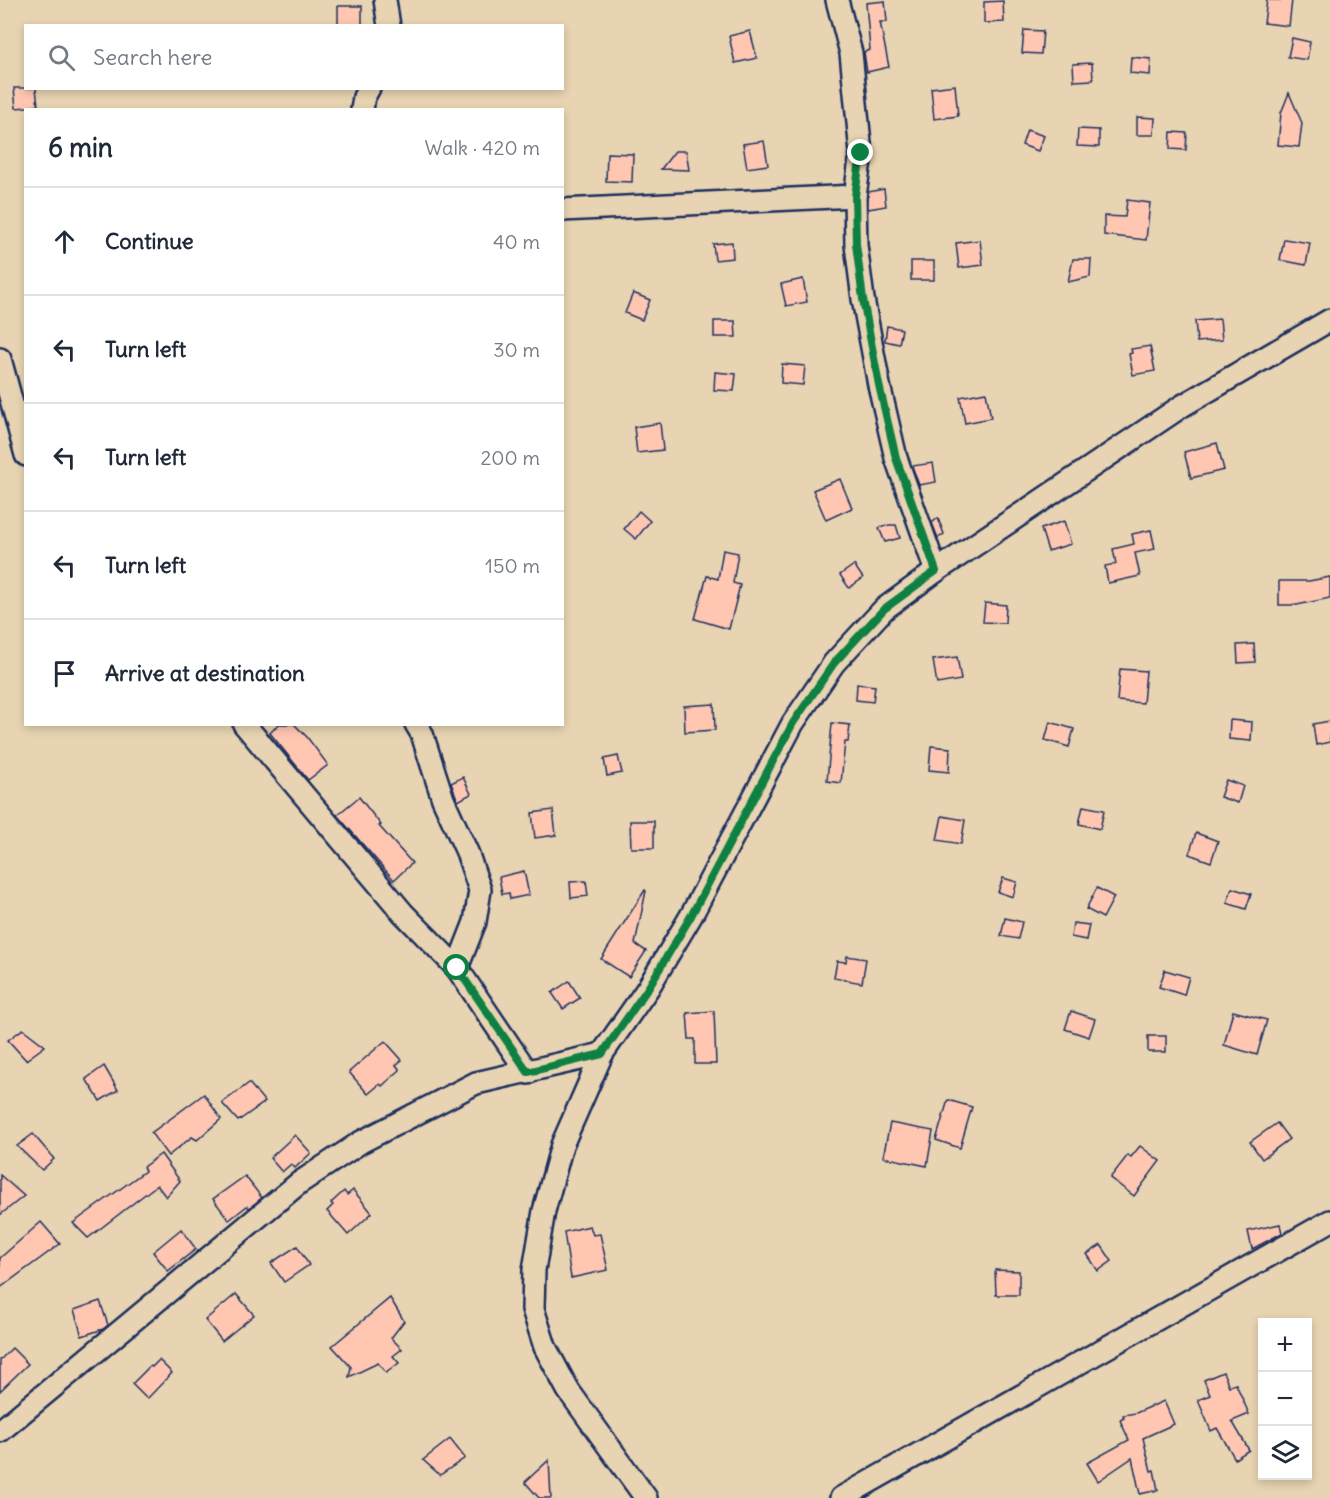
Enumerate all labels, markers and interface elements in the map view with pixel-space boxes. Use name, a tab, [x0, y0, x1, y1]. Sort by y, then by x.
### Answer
search box	[24, 24, 564, 90]
icon: search	[45, 41, 78, 74]
text: Search here	[93, 43, 212, 71]
text: 6 min	[48, 131, 113, 164]
text: Walk · 420 m	[424, 135, 540, 160]
route end	[847, 139, 873, 165]
icon: ahead	[48, 225, 81, 258]
text: Continue	[105, 227, 194, 255]
text: 40 m	[493, 229, 540, 254]
icon: left	[48, 333, 81, 366]
text: Turn left	[105, 335, 186, 363]
text: 30 m	[493, 337, 540, 362]
icon: left	[48, 441, 81, 474]
text: Turn left	[105, 443, 186, 471]
text: 200 m	[480, 445, 540, 470]
icon: left	[48, 549, 81, 582]
text: Turn left	[105, 551, 186, 579]
text: 150 m	[485, 553, 540, 578]
icon: arrive	[48, 657, 81, 690]
text: Arrive at destination	[105, 659, 305, 687]
route start	[443, 954, 469, 980]
map controls	[1258, 1318, 1312, 1480]
button: +	[1258, 1318, 1312, 1372]
button: −	[1258, 1372, 1312, 1426]
button: layers	[1258, 1426, 1312, 1480]

